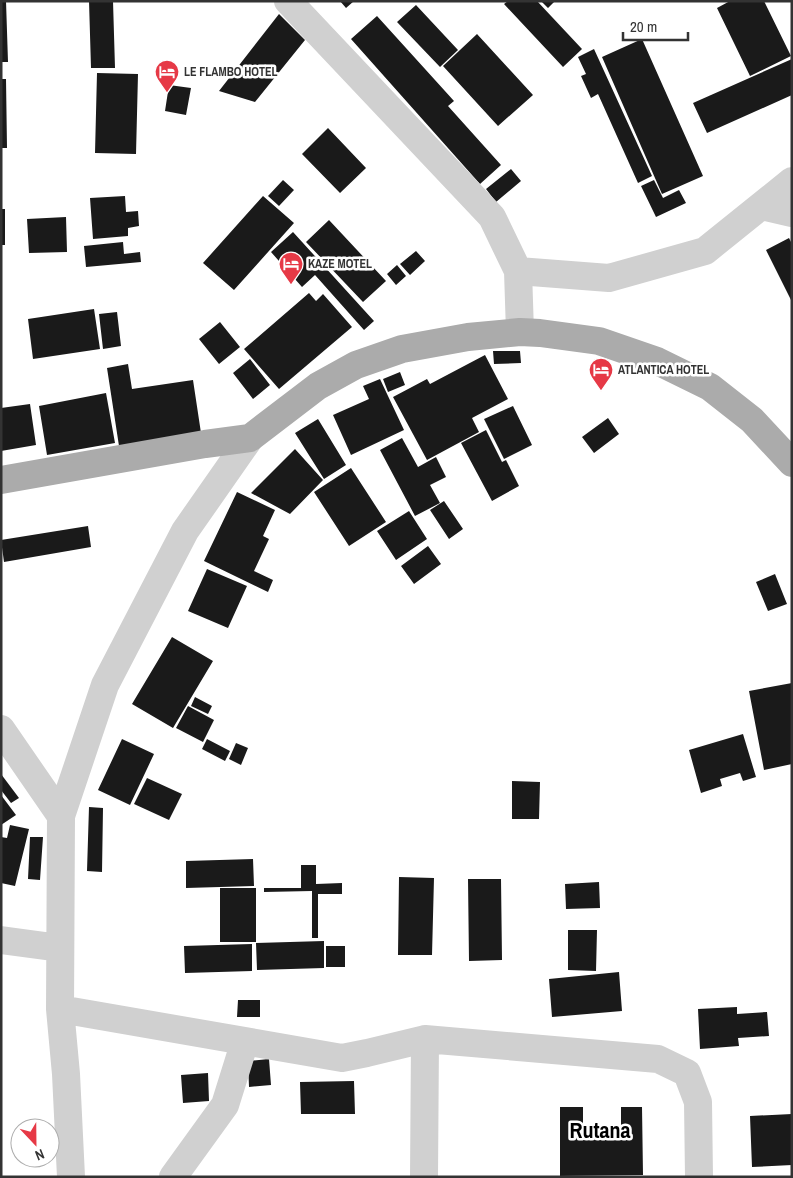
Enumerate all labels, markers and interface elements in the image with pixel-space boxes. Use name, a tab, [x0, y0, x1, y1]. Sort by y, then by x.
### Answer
scale bar	[623, 10, 688, 42]
text: 20 m	[630, 16, 657, 37]
hotel icon: LE FLAMBO HOTEL	[154, 59, 180, 93]
place label: LE FLAMBO HOTEL	[184, 64, 277, 80]
hotel icon: KAZE MOTEL	[278, 251, 304, 285]
place label: KAZE MOTEL	[308, 256, 372, 272]
hotel icon: ATLANTICA HOTEL	[588, 357, 614, 391]
place label: ATLANTICA HOTEL	[618, 362, 709, 378]
district label: Rutana	[569, 1115, 631, 1145]
north arrow	[10, 1118, 60, 1168]
text: N	[33, 1145, 47, 1165]

